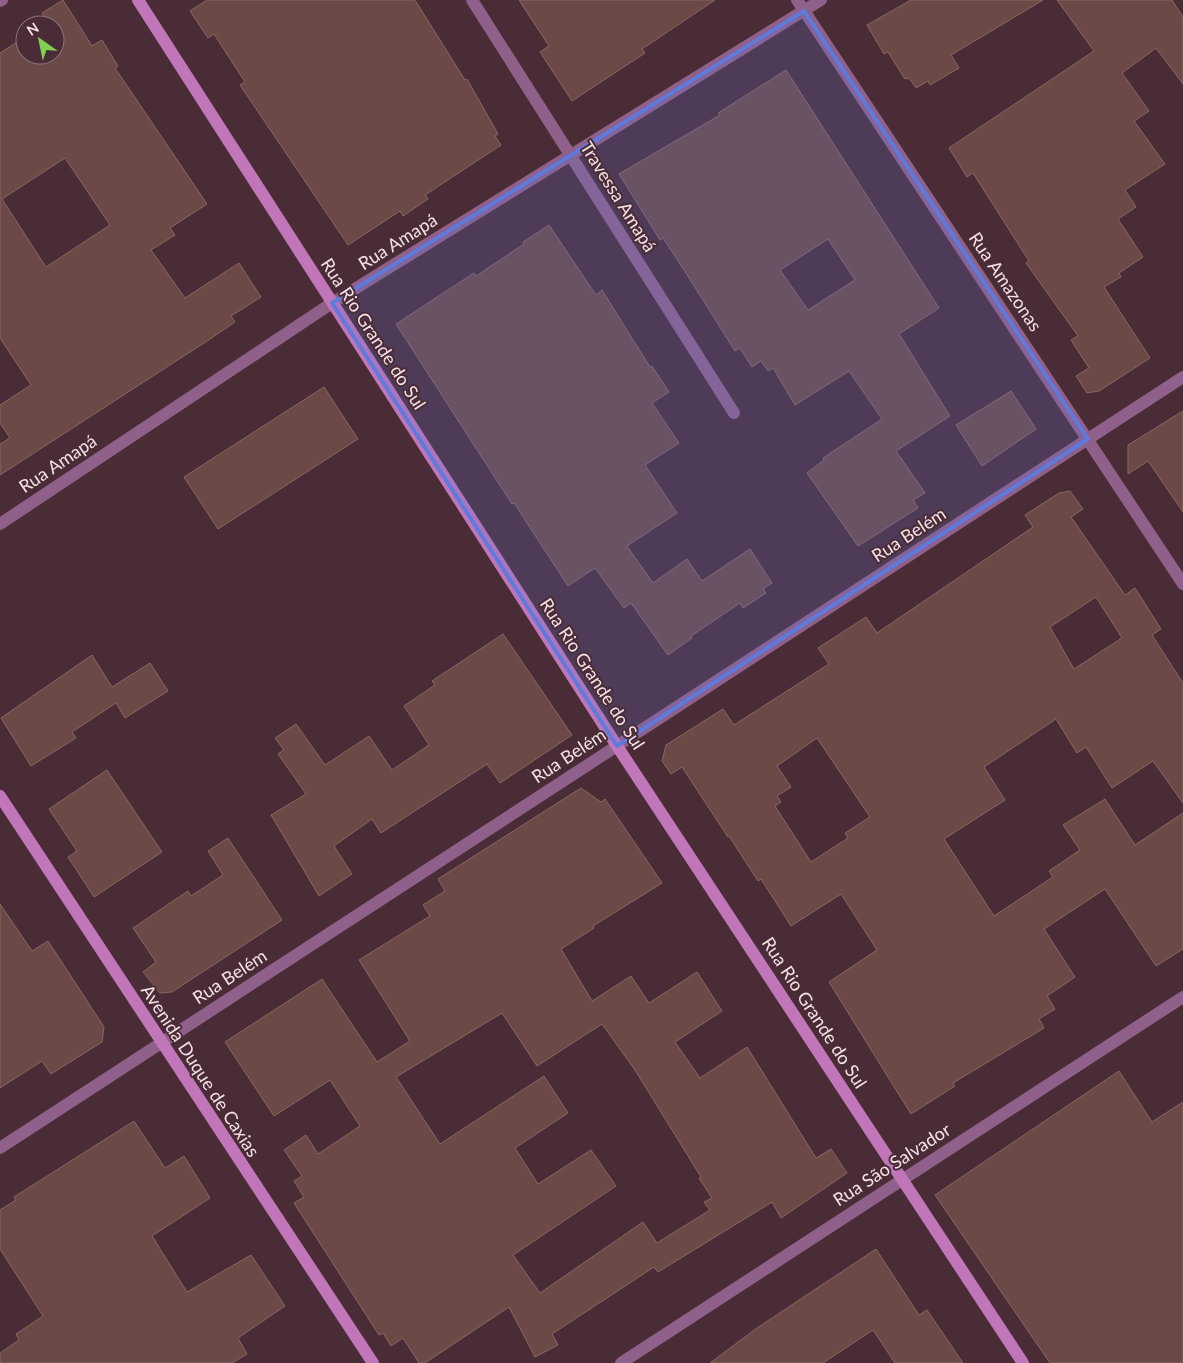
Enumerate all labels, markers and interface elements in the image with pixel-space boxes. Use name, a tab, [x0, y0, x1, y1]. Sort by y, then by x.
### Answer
north arrow	[15, 15, 65, 65]
text: N	[23, 19, 42, 39]
street label: Travessa Amapá	[576, 137, 662, 256]
street label: Rua Amapá	[354, 208, 441, 274]
street label: Rua Amazonas	[965, 228, 1047, 335]
street label: Rua Rio Grande do Sul	[317, 254, 431, 413]
street label: Rua Amapá	[14, 429, 100, 497]
street label: Rua Belém	[867, 502, 950, 566]
street label: Rua Rio Grande do Sul	[536, 594, 650, 753]
street label: Rua Belém	[527, 723, 610, 787]
street label: Rua Rio Grande do Sul	[758, 933, 872, 1092]
street label: Rua Belém	[188, 944, 271, 1008]
street label: Avenida Duque de Caxias	[137, 980, 265, 1161]
street label: Rua São Salvador	[829, 1118, 955, 1210]

